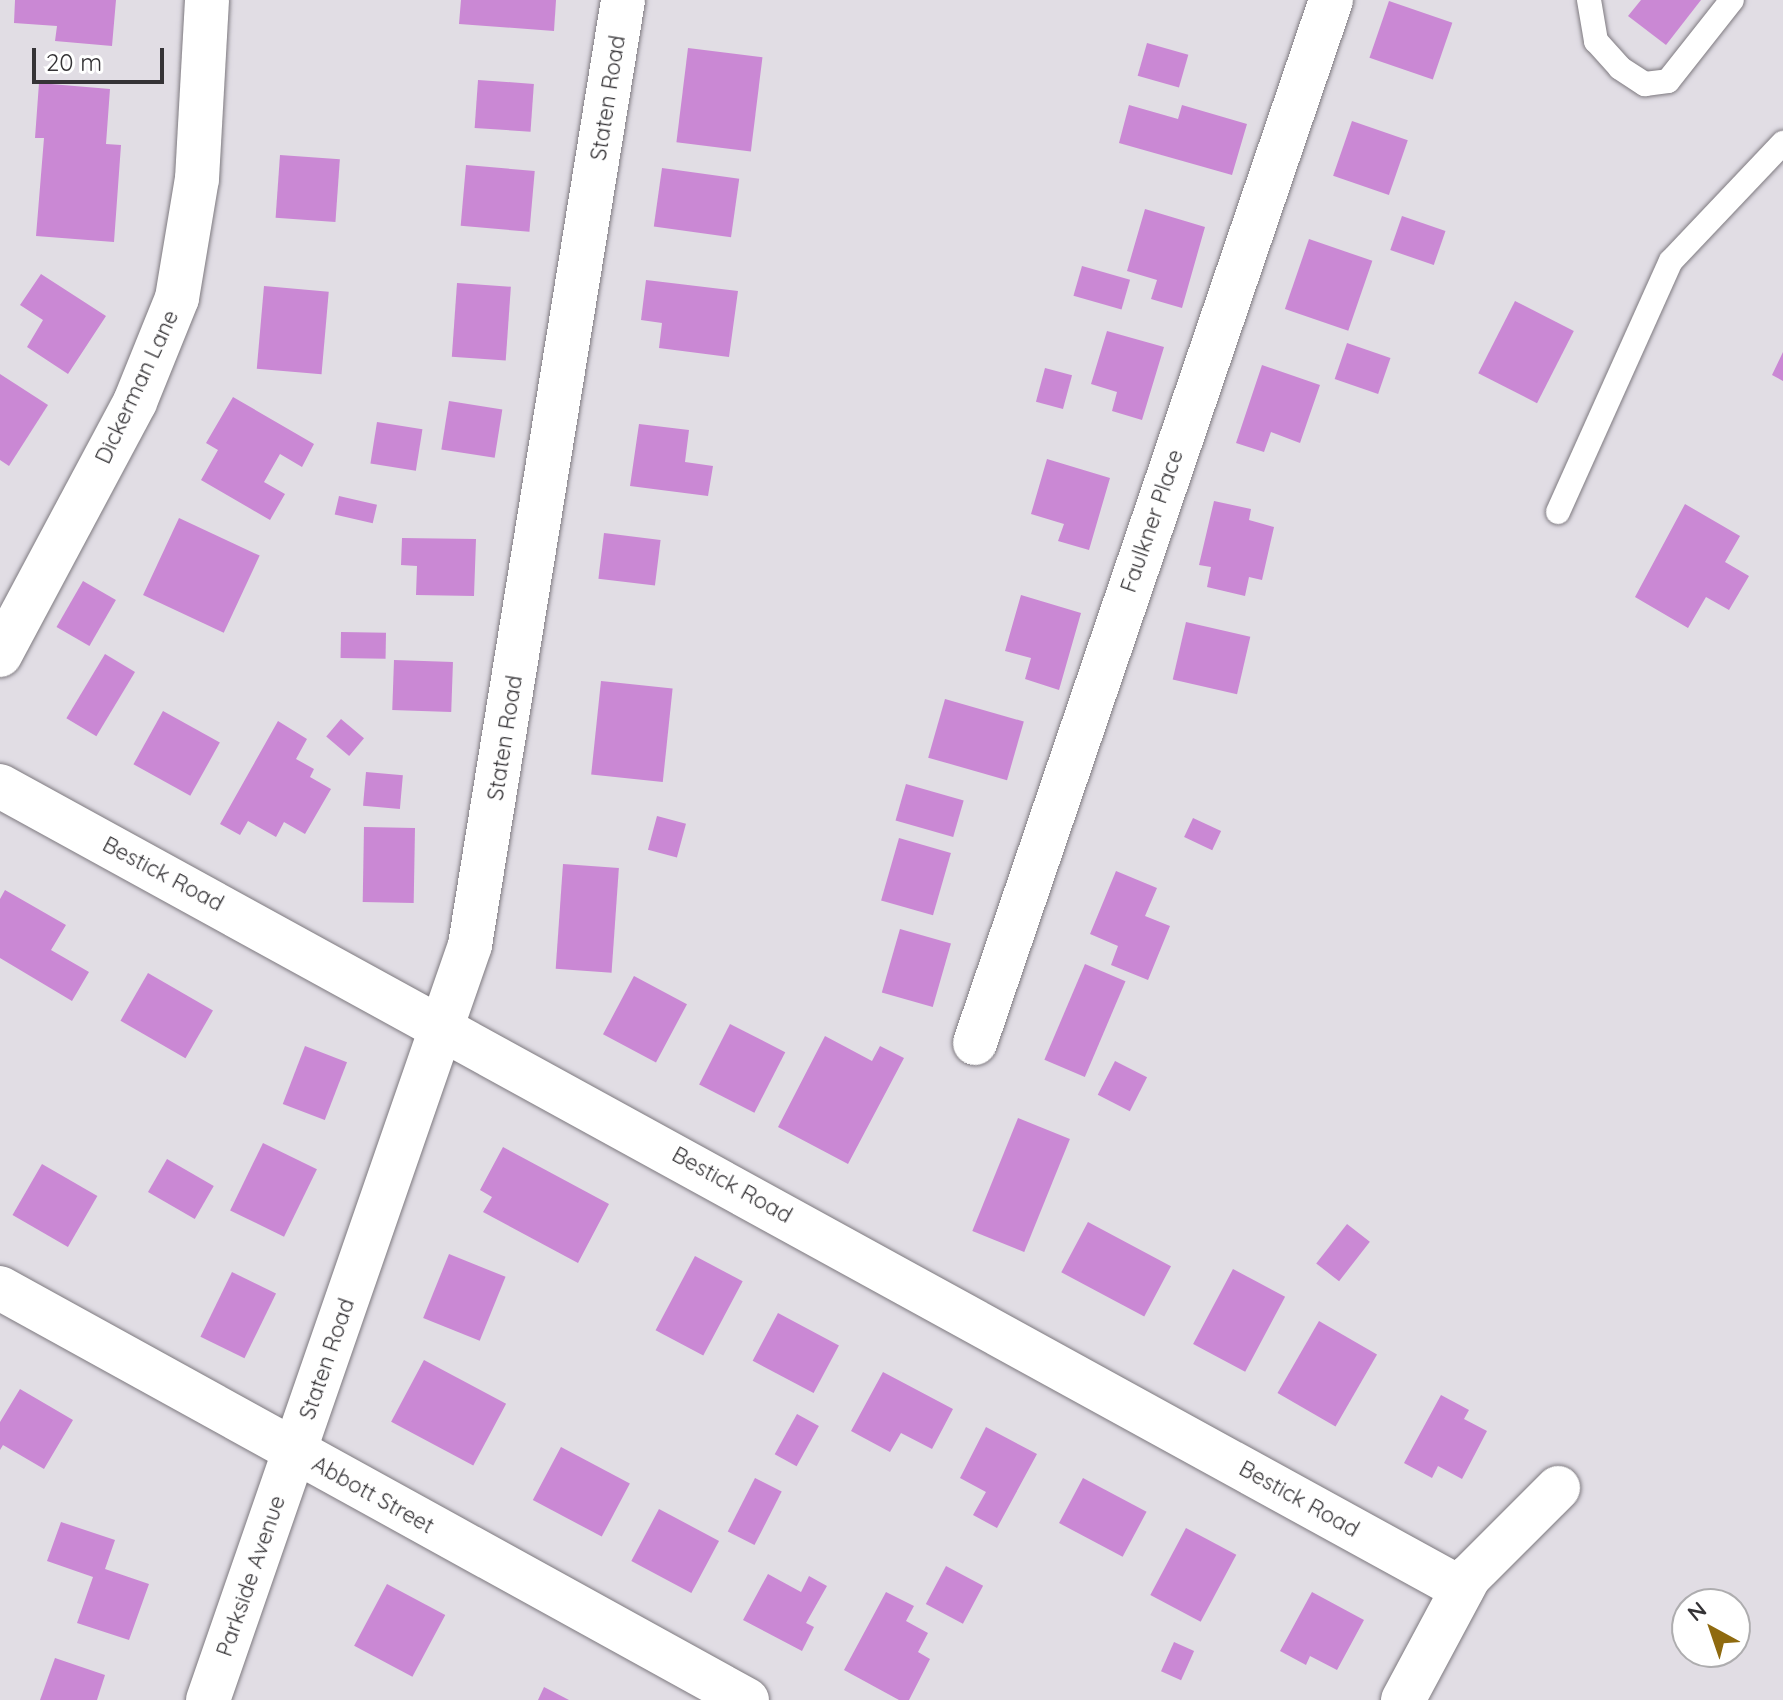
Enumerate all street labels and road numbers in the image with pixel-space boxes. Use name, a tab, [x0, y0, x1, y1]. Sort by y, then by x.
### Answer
street label: Staten Road	[585, 34, 631, 162]
street label: Dickerman Lane	[90, 306, 184, 468]
street label: Faulkner Place	[1115, 446, 1189, 596]
street label: Staten Road	[482, 674, 528, 802]
street label: Bestick Road	[98, 831, 228, 917]
street label: Bestick Road	[667, 1141, 797, 1229]
street label: Staten Road	[294, 1295, 360, 1423]
street label: Abbott Street	[307, 1451, 439, 1539]
street label: Bestick Road	[1234, 1455, 1364, 1543]
street label: Parkside Avenue	[211, 1492, 291, 1660]

